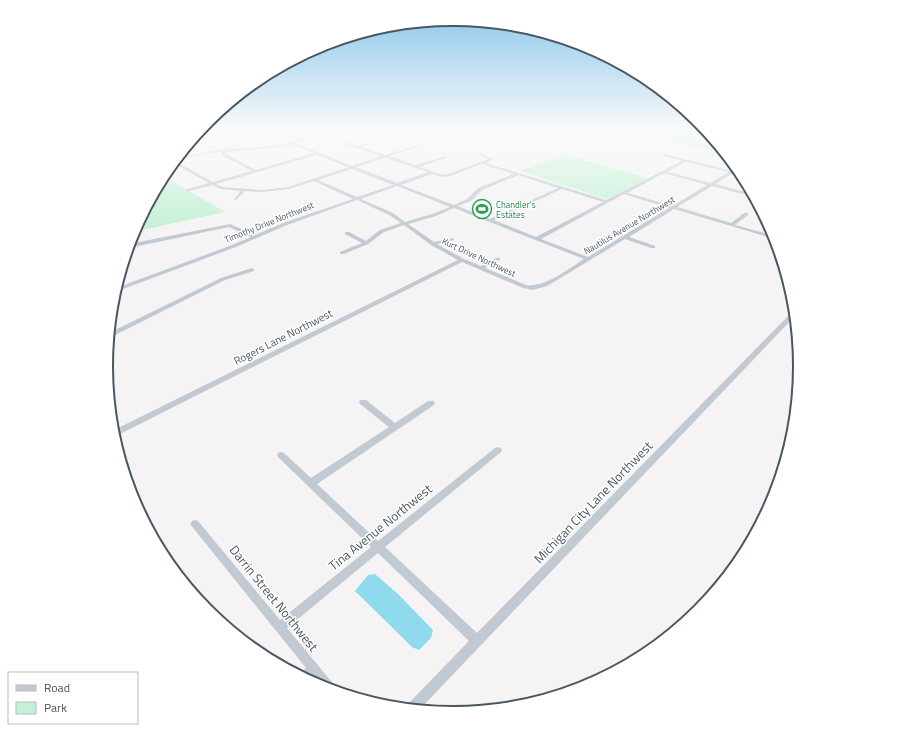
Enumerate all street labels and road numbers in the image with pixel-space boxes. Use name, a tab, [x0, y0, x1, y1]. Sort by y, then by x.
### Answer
street label: Nautilus Avenue Northwest	[581, 192, 678, 257]
street label: Timothy Drive Northwest	[222, 198, 316, 246]
street label: Kurt Drive Northwest	[440, 234, 519, 280]
street label: Rogers Lane Northwest	[231, 305, 335, 369]
street label: Michigan City Lane Northwest	[529, 436, 657, 568]
street label: Tina Avenue Northwest	[324, 479, 436, 575]
street label: Darrin Street Northwest	[225, 541, 323, 656]

